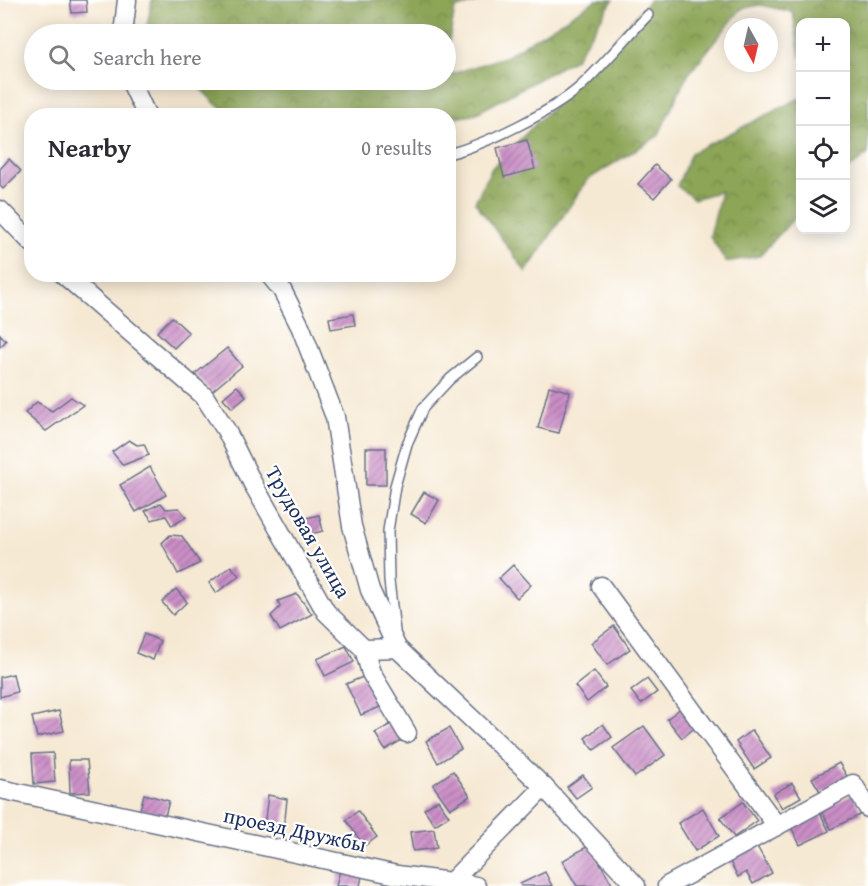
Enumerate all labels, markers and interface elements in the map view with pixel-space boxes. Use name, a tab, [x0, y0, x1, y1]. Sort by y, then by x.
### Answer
north arrow	[724, 18, 778, 72]
map controls	[796, 18, 850, 234]
button: +	[796, 18, 850, 72]
search box	[24, 24, 456, 90]
icon: search	[45, 41, 78, 74]
text: Search here	[93, 41, 202, 73]
button: −	[796, 72, 850, 126]
button: locate	[796, 126, 850, 180]
text: Nearby	[48, 128, 131, 167]
text: 0 results	[361, 133, 432, 162]
button: layers	[796, 180, 850, 234]
street label: Трудовая улица	[258, 460, 359, 604]
street label: проезд Дружбы	[221, 799, 370, 860]

